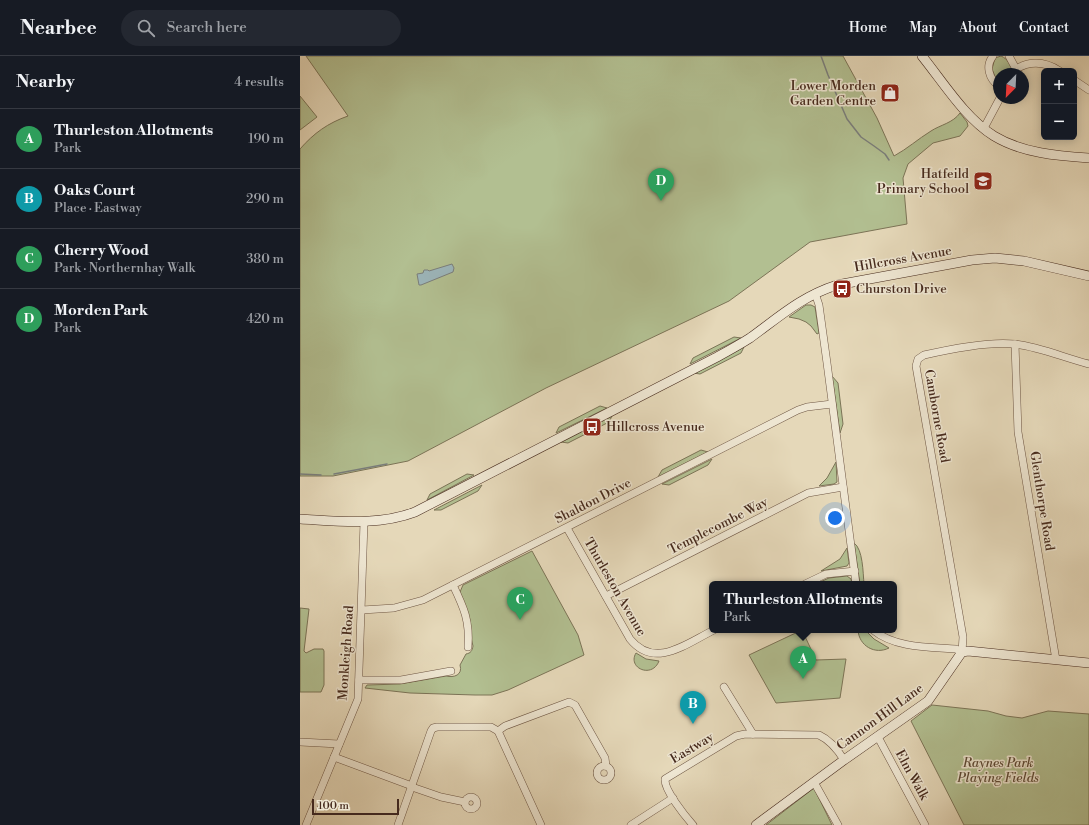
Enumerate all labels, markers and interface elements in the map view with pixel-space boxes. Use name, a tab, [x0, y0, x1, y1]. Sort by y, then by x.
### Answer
search box	[121, 10, 401, 46]
text: Nearbee	[20, 16, 97, 40]
icon: search	[135, 17, 157, 39]
text: Search here	[167, 18, 247, 37]
text: Home	[849, 19, 887, 37]
text: Map	[909, 19, 937, 37]
text: About	[959, 19, 997, 37]
text: Contact	[1019, 19, 1069, 37]
north arrow	[993, 68, 1029, 104]
map controls	[1041, 68, 1077, 140]
button: +	[1041, 68, 1077, 104]
text: Nearby	[16, 71, 75, 93]
text: 4 results	[234, 74, 284, 90]
place label: Lower Morden Garden Centre	[790, 78, 876, 109]
shop icon: Lower Morden Garden Centre	[879, 82, 901, 104]
button: −	[1041, 104, 1077, 140]
text: Thurleston Allotments	[54, 121, 213, 140]
text: A	[24, 131, 34, 147]
text: 190 m	[248, 131, 284, 147]
text: Park	[54, 140, 81, 156]
place label: Hatfeild Primary School	[877, 166, 970, 197]
pin: D	[648, 168, 674, 201]
school or university icon: Hatfeild Primary School	[972, 170, 994, 192]
text: Oaks Court	[54, 181, 135, 200]
text: B	[24, 191, 34, 207]
text: 290 m	[246, 191, 284, 207]
text: Place · Eastway	[54, 200, 142, 216]
text: Cherry Wood	[54, 241, 149, 260]
street label: Hillcross Avenue	[853, 242, 953, 275]
text: C	[24, 251, 34, 267]
text: 380 m	[246, 251, 284, 267]
text: Park · Northernhay Walk	[54, 260, 195, 276]
bus stop icon: Churston Drive	[831, 278, 853, 300]
place label: Churston Drive	[856, 281, 947, 297]
text: Morden Park	[54, 301, 148, 320]
text: D	[24, 311, 34, 327]
text: 420 m	[246, 311, 284, 327]
text: Park	[54, 320, 81, 336]
street label: Camborne Road	[921, 368, 953, 465]
bus stop icon: Hillcross Avenue	[581, 416, 603, 438]
place label: Hillcross Avenue	[606, 419, 705, 435]
street label: Glenthorpe Road	[1026, 450, 1058, 552]
street label: Shaldon Drive	[552, 475, 634, 527]
street label: Templecombe Way	[666, 494, 771, 558]
your location	[825, 508, 845, 528]
street label: Thurleston Avenue	[580, 535, 650, 639]
popup	[709, 581, 897, 633]
pin: C	[507, 587, 533, 620]
text: Thurleston Allotments	[723, 590, 883, 609]
street label: Monkleigh Road	[335, 604, 357, 701]
text: Park	[723, 609, 750, 625]
pin: A	[790, 646, 816, 679]
street label: Cannon Hill Lane	[834, 680, 927, 754]
pin: B	[680, 691, 706, 724]
street label: Eastway	[667, 728, 717, 767]
street label: Elm Walk	[892, 747, 933, 804]
park label: Raynes Park Playing Fields	[956, 755, 1039, 786]
scale bar	[312, 797, 399, 816]
text: 100 m	[318, 799, 349, 813]

